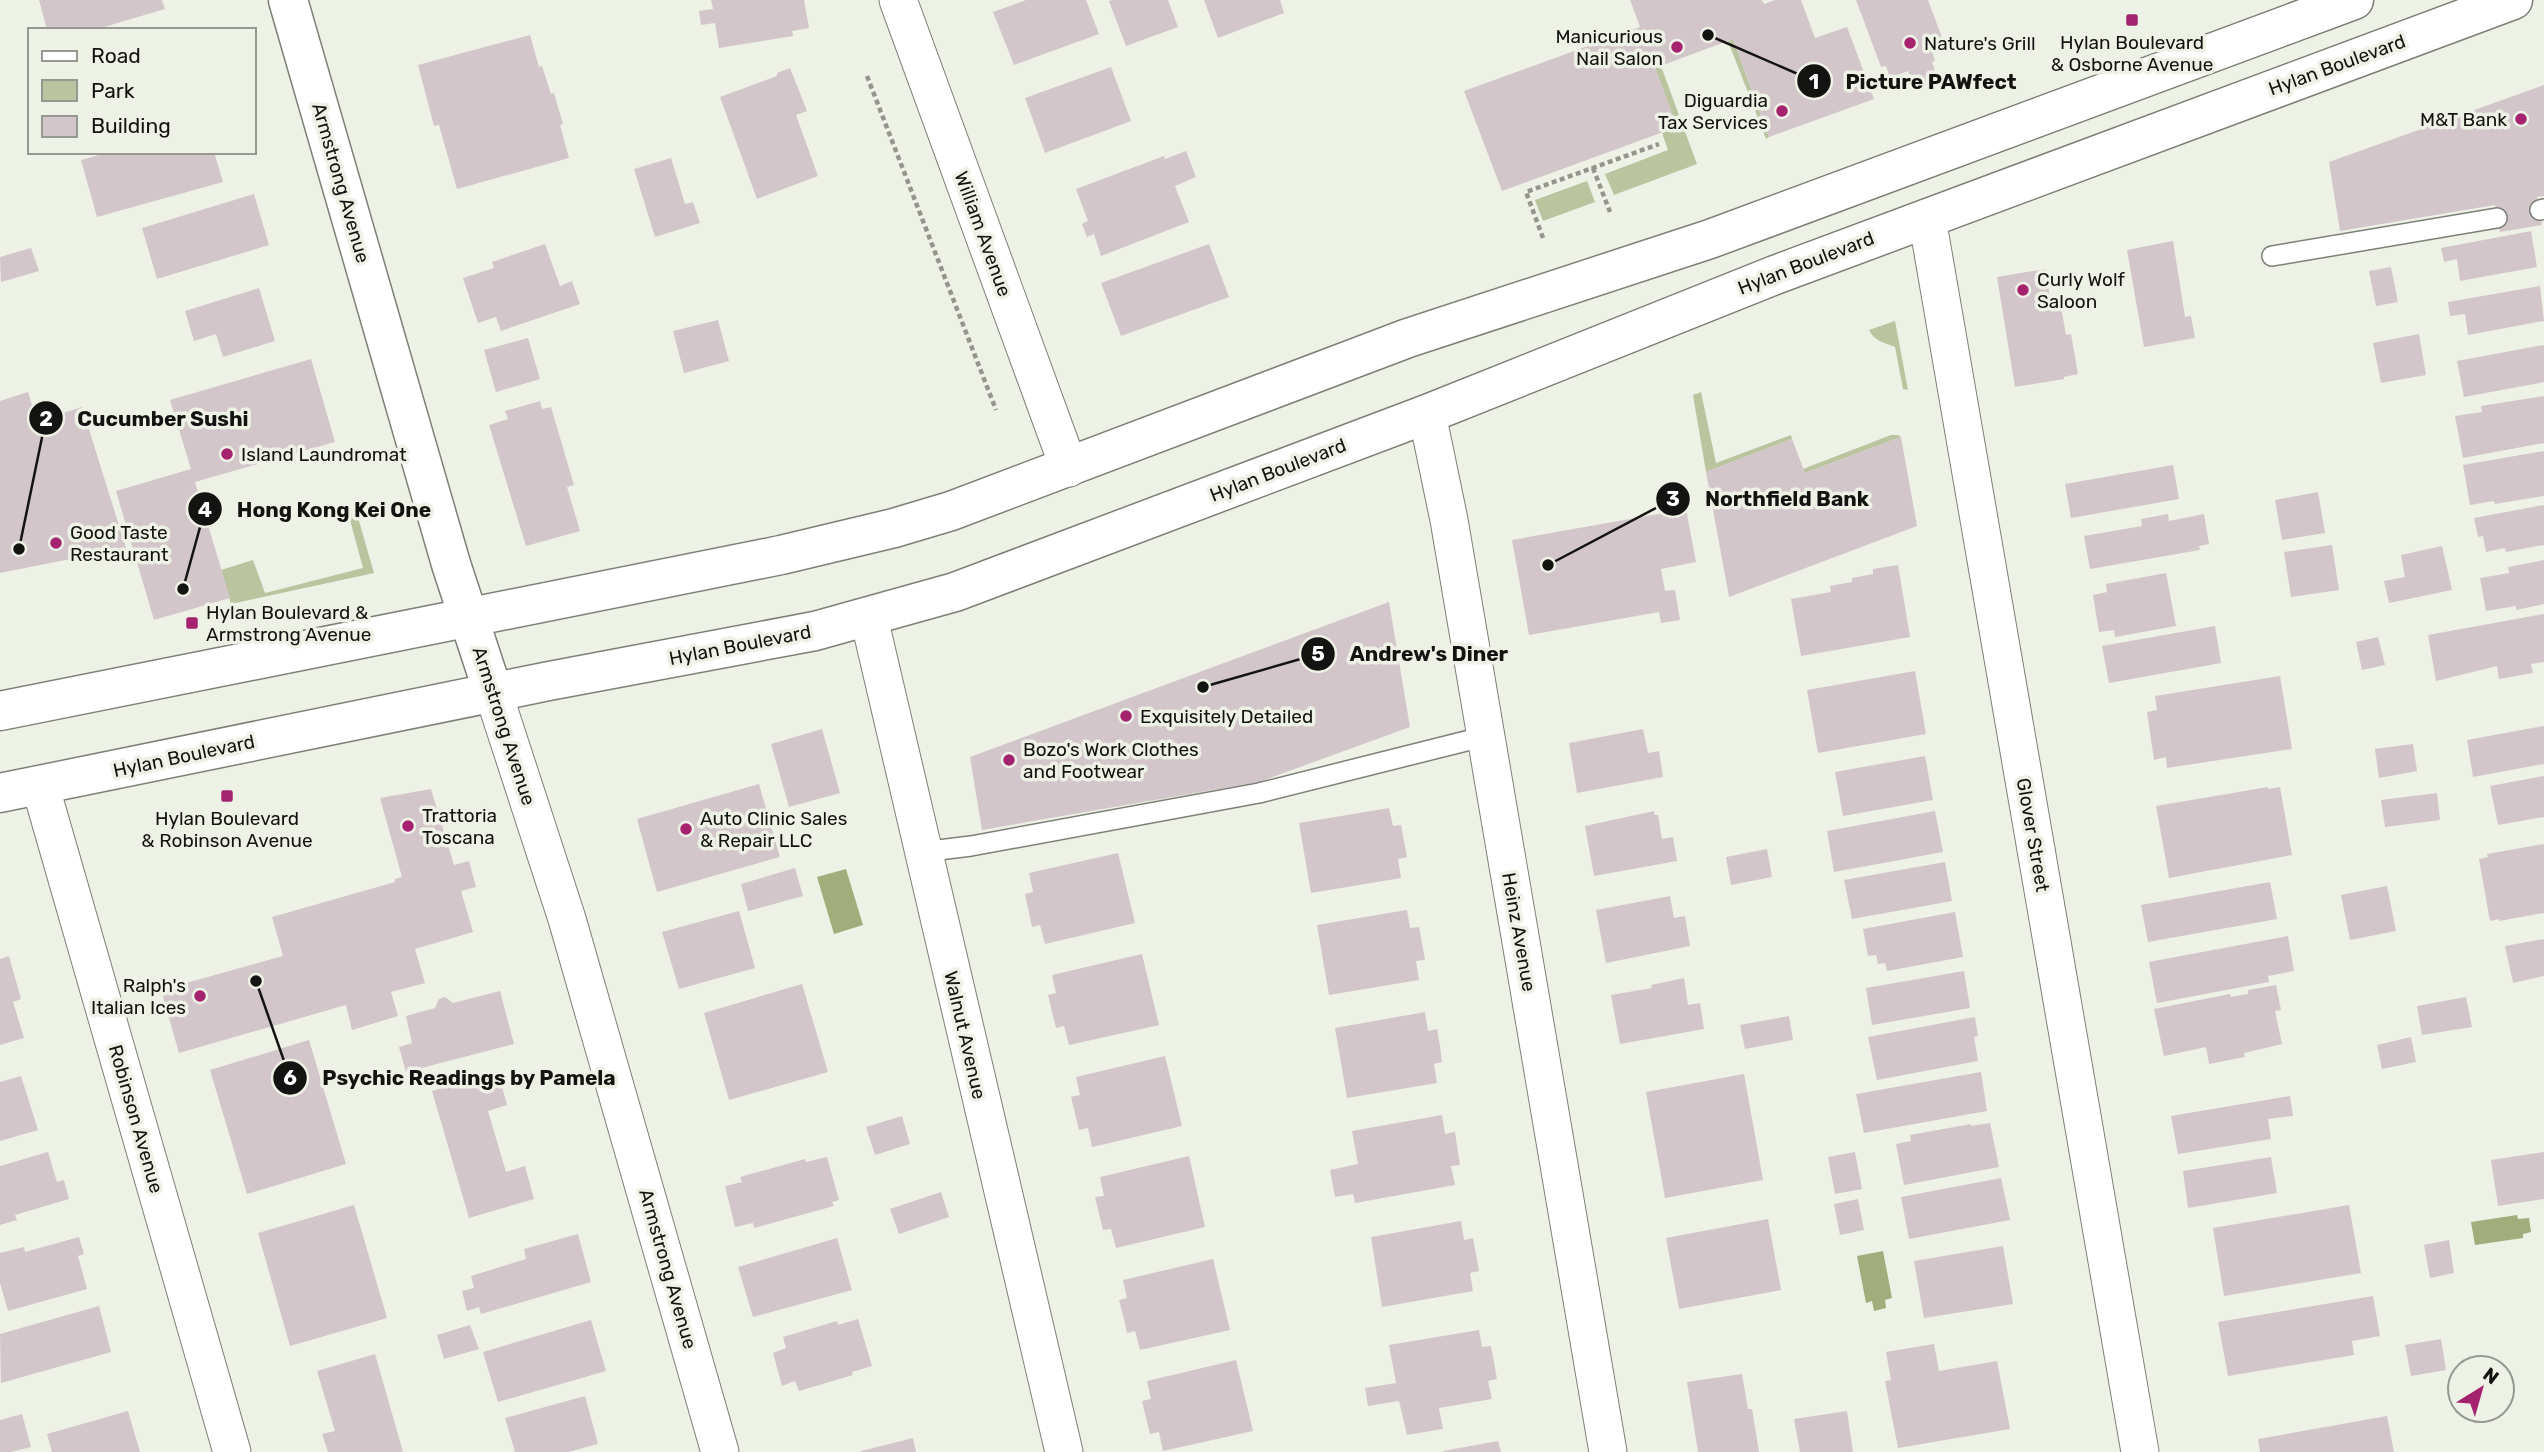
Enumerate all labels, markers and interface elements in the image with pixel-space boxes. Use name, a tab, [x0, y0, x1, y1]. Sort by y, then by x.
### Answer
marker: Hylan Boulevard & Osborne Avenue	[2124, 12, 2140, 28]
place label: Manicurious Nail Salon	[1556, 25, 1663, 70]
legend	[28, 28, 256, 154]
street label: Hylan Boulevard	[2265, 30, 2409, 100]
place label: Hylan Boulevard & Osborne Avenue	[2051, 31, 2213, 76]
place label: Nature's Grill	[1924, 32, 2036, 55]
marker: Nature's Grill	[1902, 35, 1918, 51]
marker: Manicurious Nail Salon	[1669, 39, 1685, 55]
text: Road	[91, 43, 141, 68]
callout: Picture PAWfect	[1796, 60, 2031, 102]
text: 1	[1809, 69, 1819, 94]
text: Picture PAWfect	[1845, 69, 2017, 94]
text: Park	[91, 78, 135, 103]
place label: Diguardia Tax Services	[1658, 89, 1768, 134]
street label: Armstrong Avenue	[307, 100, 375, 266]
marker: Diguardia Tax Services	[1774, 103, 1790, 119]
place label: M&T Bank	[2420, 108, 2507, 131]
marker: M&T Bank	[2513, 111, 2529, 127]
text: Building	[91, 113, 171, 138]
street label: William Avenue	[950, 168, 1016, 300]
street label: Hylan Boulevard	[1735, 226, 1877, 300]
place label: Curly Wolf Saloon	[2037, 268, 2126, 313]
marker: Curly Wolf Saloon	[2015, 282, 2031, 298]
callout: Cucumber Sushi	[28, 397, 263, 439]
text: 2	[39, 406, 53, 431]
text: Cucumber Sushi	[77, 406, 249, 431]
street label: Hylan Boulevard	[1207, 433, 1349, 507]
place label: Island Laundromat	[241, 443, 407, 466]
marker: Island Laundromat	[219, 446, 235, 462]
callout: Northfield Bank	[1656, 478, 1883, 520]
text: 3	[1666, 486, 1680, 511]
text: Northfield Bank	[1705, 486, 1870, 511]
callout: Hong Kong Kei One	[188, 488, 445, 530]
text: 4	[198, 497, 212, 522]
text: Hong Kong Kei One	[237, 497, 431, 522]
place label: Good Taste Restaurant	[70, 521, 169, 566]
marker: Good Taste Restaurant	[48, 535, 64, 551]
place label: Hylan Boulevard & Armstrong Avenue	[206, 601, 371, 646]
marker: Hylan Boulevard & Armstrong Avenue	[184, 615, 200, 631]
street label: Hylan Boulevard	[667, 620, 813, 670]
callout: Andrew's Diner	[1301, 633, 1522, 675]
text: 5	[1311, 641, 1325, 666]
text: Andrew's Diner	[1350, 641, 1509, 666]
street label: Armstrong Avenue	[467, 644, 541, 808]
place label: Exquisitely Detailed	[1140, 705, 1313, 728]
marker: Exquisitely Detailed	[1118, 708, 1134, 724]
street label: Hylan Boulevard	[111, 730, 257, 782]
place label: Bozo's Work Clothes and Footwear	[1023, 738, 1199, 783]
marker: Bozo's Work Clothes and Footwear	[1001, 752, 1017, 768]
street label: Glover Street	[2012, 776, 2054, 894]
marker: Hylan Boulevard & Robinson Avenue	[219, 788, 235, 804]
place label: Trattoria Toscana	[422, 804, 497, 849]
place label: Hylan Boulevard & Robinson Avenue	[141, 807, 313, 852]
place label: Auto Clinic Sales & Repair LLC	[700, 807, 847, 852]
marker: Trattoria Toscana	[400, 818, 416, 834]
marker: Auto Clinic Sales & Repair LLC	[678, 821, 694, 837]
street label: Heinz Avenue	[1497, 871, 1541, 993]
street label: Walnut Avenue	[939, 969, 991, 1101]
place label: Ralph's Italian Ices	[91, 974, 186, 1019]
marker: Ralph's Italian Ices	[192, 988, 208, 1004]
street label: Robinson Avenue	[104, 1042, 168, 1196]
callout: Psychic Readings by Pamela	[273, 1057, 630, 1099]
text: 6	[283, 1065, 297, 1090]
text: Psychic Readings by Pamela	[322, 1065, 616, 1090]
street label: Armstrong Avenue	[634, 1186, 702, 1352]
north arrow	[2446, 1354, 2516, 1424]
text: N	[2479, 1363, 2503, 1389]

